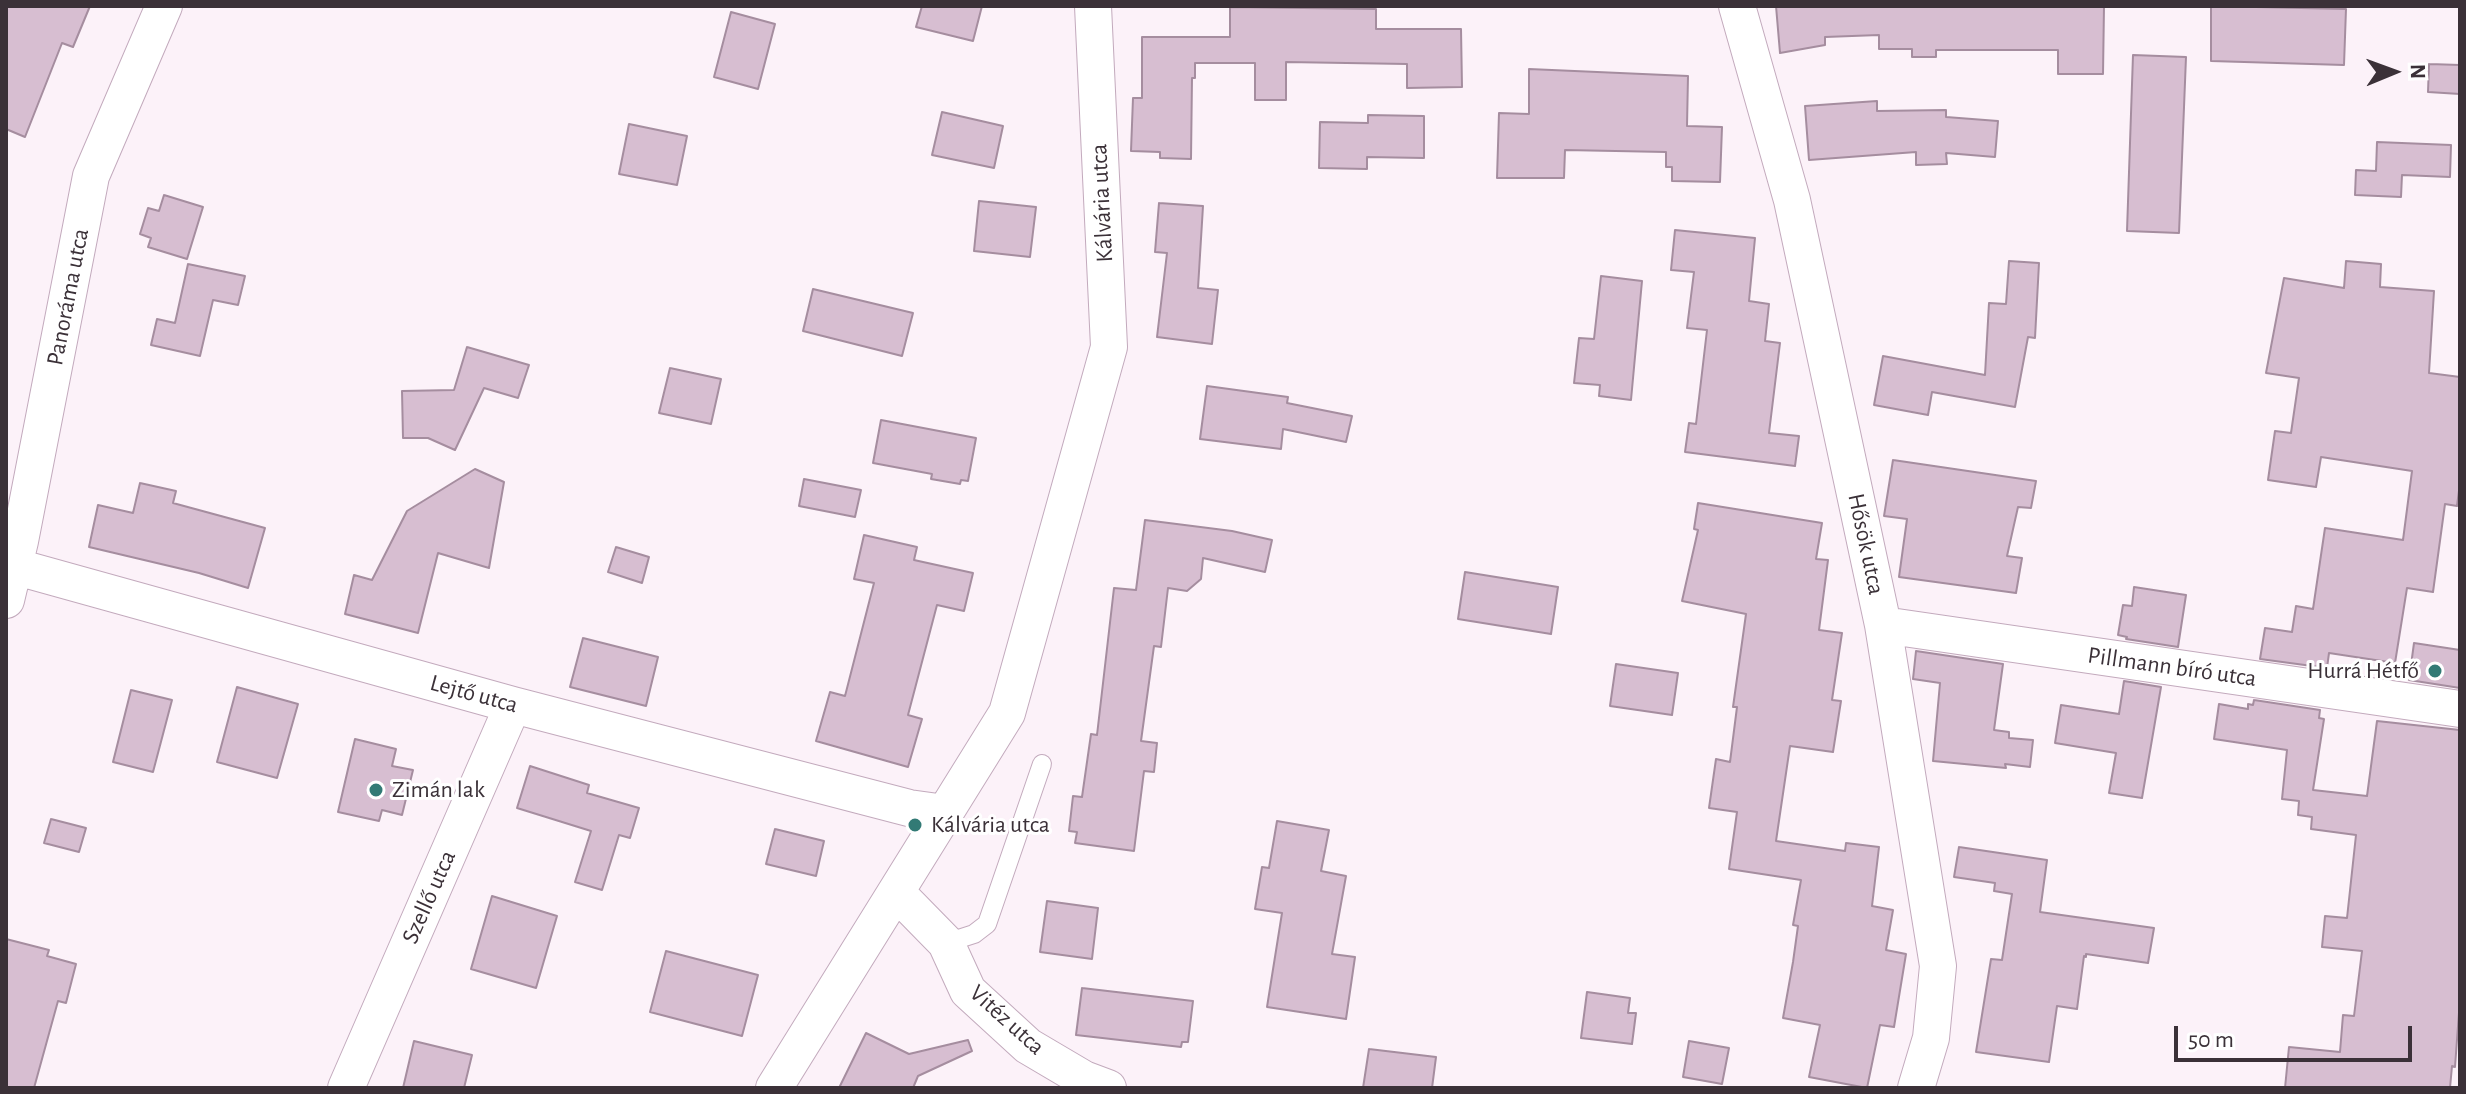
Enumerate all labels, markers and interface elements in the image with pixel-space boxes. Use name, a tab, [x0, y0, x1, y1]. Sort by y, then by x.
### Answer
north arrow	[2354, 32, 2434, 112]
text: N	[2407, 64, 2429, 79]
street label: Kálvária utca	[1085, 143, 1119, 263]
street label: Panoráma utca	[41, 226, 95, 368]
street label: Hősök utca	[1841, 491, 1891, 597]
street label: Pillmann bíró utca	[2086, 641, 2258, 693]
place label: Hurrá Hétfő	[2307, 657, 2419, 685]
marker: Hurrá Hétfő	[2426, 662, 2444, 680]
street label: Lejtő utca	[427, 668, 521, 720]
place label: Zimán lak	[392, 776, 485, 804]
marker: Zimán lak	[367, 781, 385, 799]
place label: Kálvária utca	[931, 811, 1050, 839]
marker: Kálvária utca	[906, 816, 924, 834]
street label: Szellő utca	[396, 846, 462, 948]
street label: Vitéz utca	[963, 979, 1051, 1061]
scale bar	[2178, 1010, 2416, 1060]
text: 50 m	[2188, 1028, 2234, 1052]

